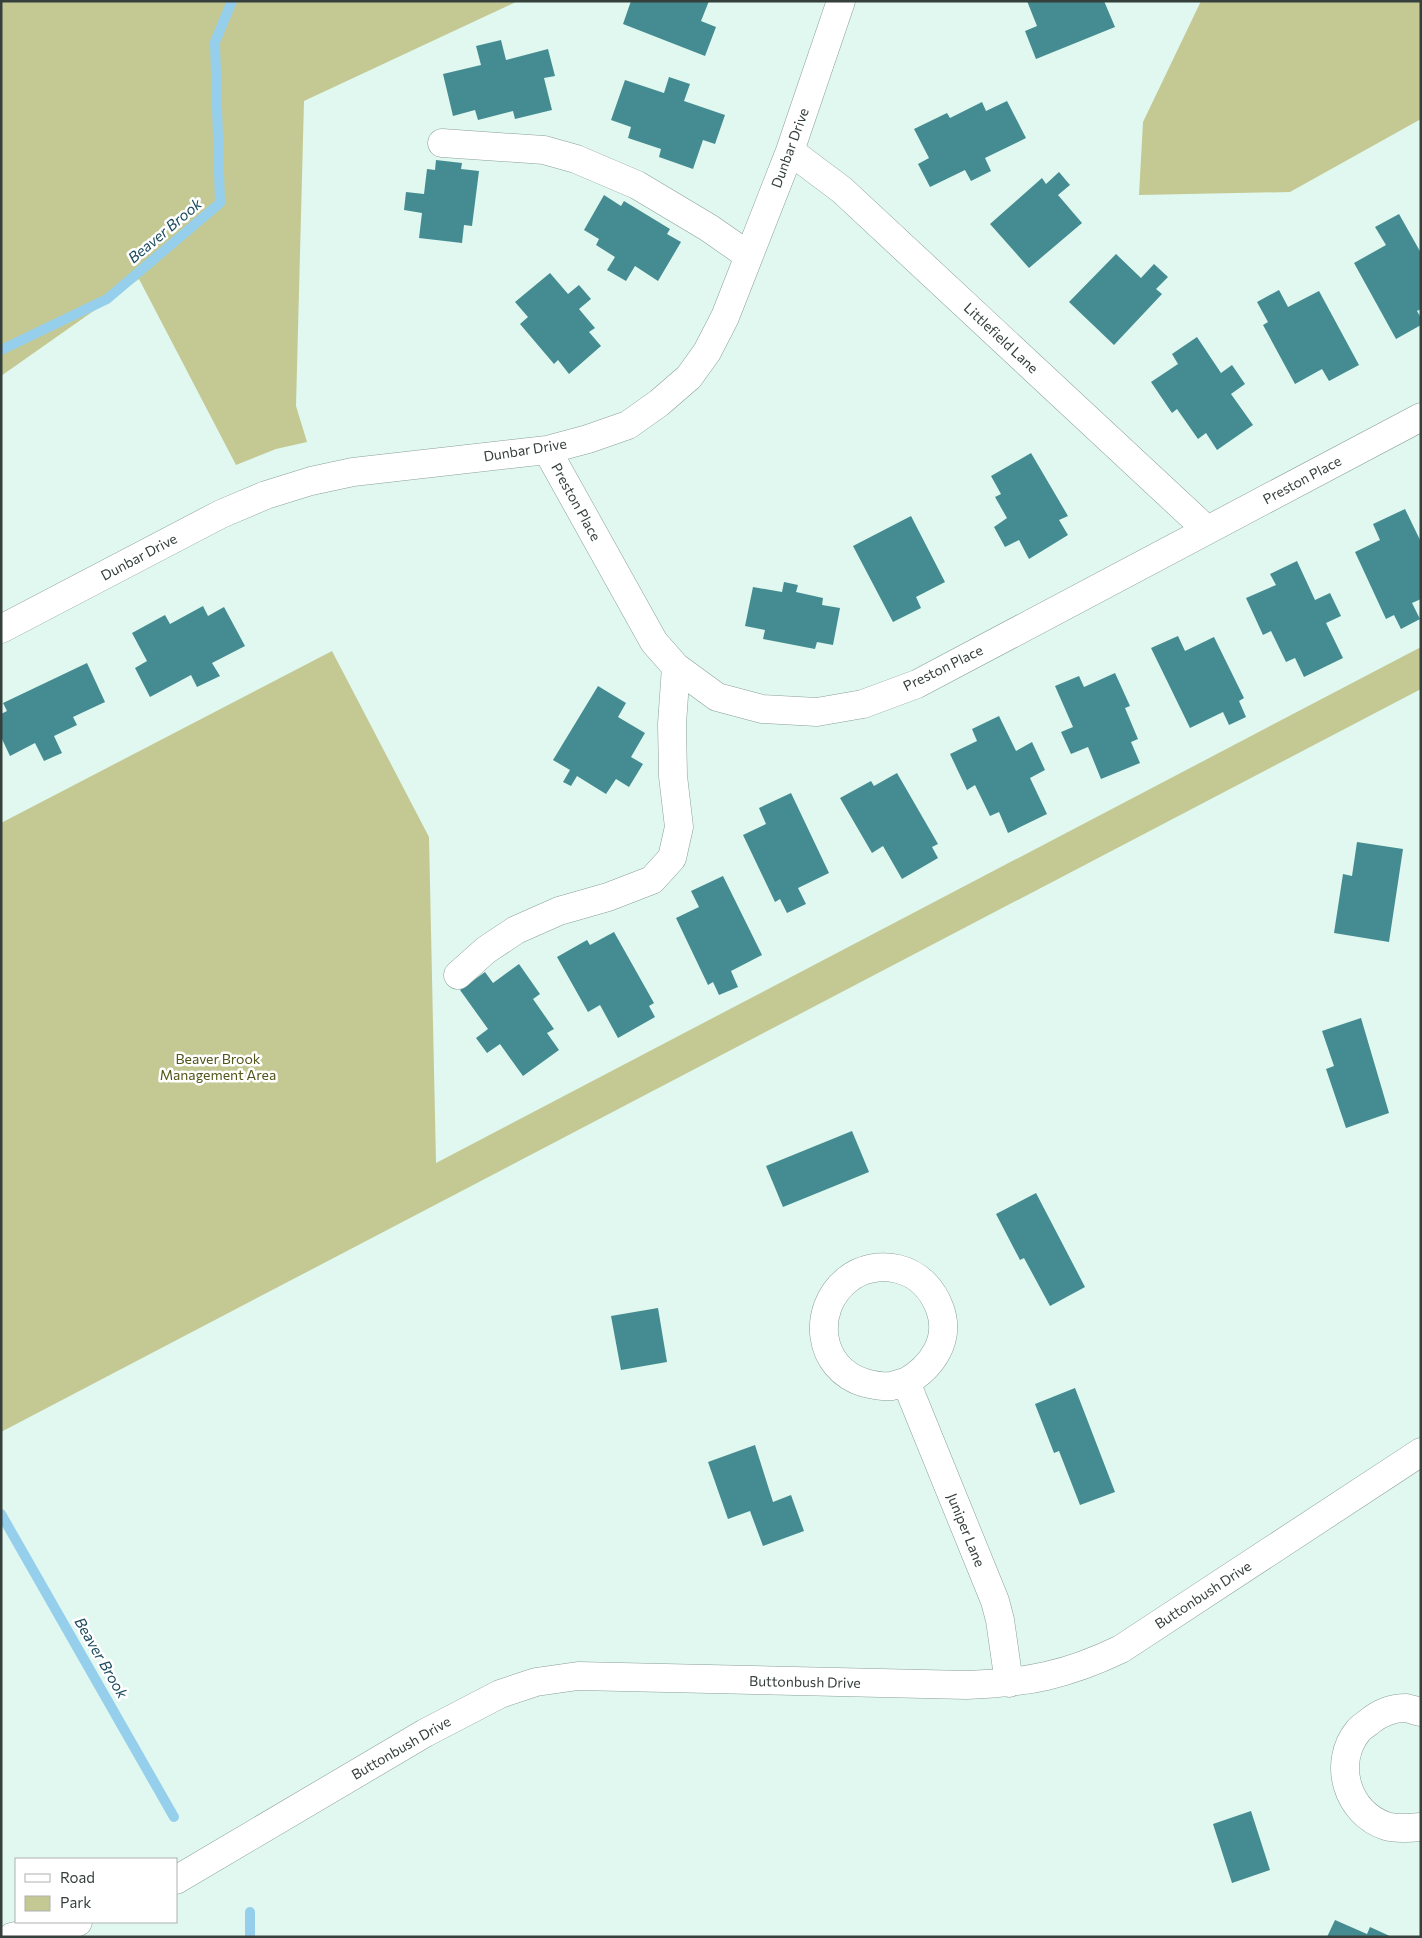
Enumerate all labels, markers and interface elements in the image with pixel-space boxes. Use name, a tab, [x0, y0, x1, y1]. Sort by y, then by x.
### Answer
street label: Dunbar Drive	[767, 106, 812, 190]
water label: Beaver Brook	[124, 194, 206, 266]
street label: Littlefield Lane	[961, 299, 1042, 376]
street label: Dunbar Drive	[482, 435, 568, 464]
street label: Preston Place	[1260, 452, 1344, 507]
street label: Preston Place	[548, 460, 605, 544]
street label: Dunbar Drive	[98, 529, 180, 584]
street label: Preston Place	[900, 641, 985, 694]
park label: Beaver Brook Management Area	[160, 1050, 276, 1083]
street label: Juniper Lane	[944, 1490, 989, 1569]
street label: Buttonbush Drive	[1151, 1557, 1254, 1632]
water label: Beaver Brook	[71, 1614, 133, 1702]
street label: Buttonbush Drive	[749, 1672, 861, 1691]
street label: Buttonbush Drive	[348, 1712, 453, 1783]
legend	[15, 1858, 178, 1923]
text: Road	[60, 1868, 95, 1886]
text: Park	[60, 1893, 91, 1911]

